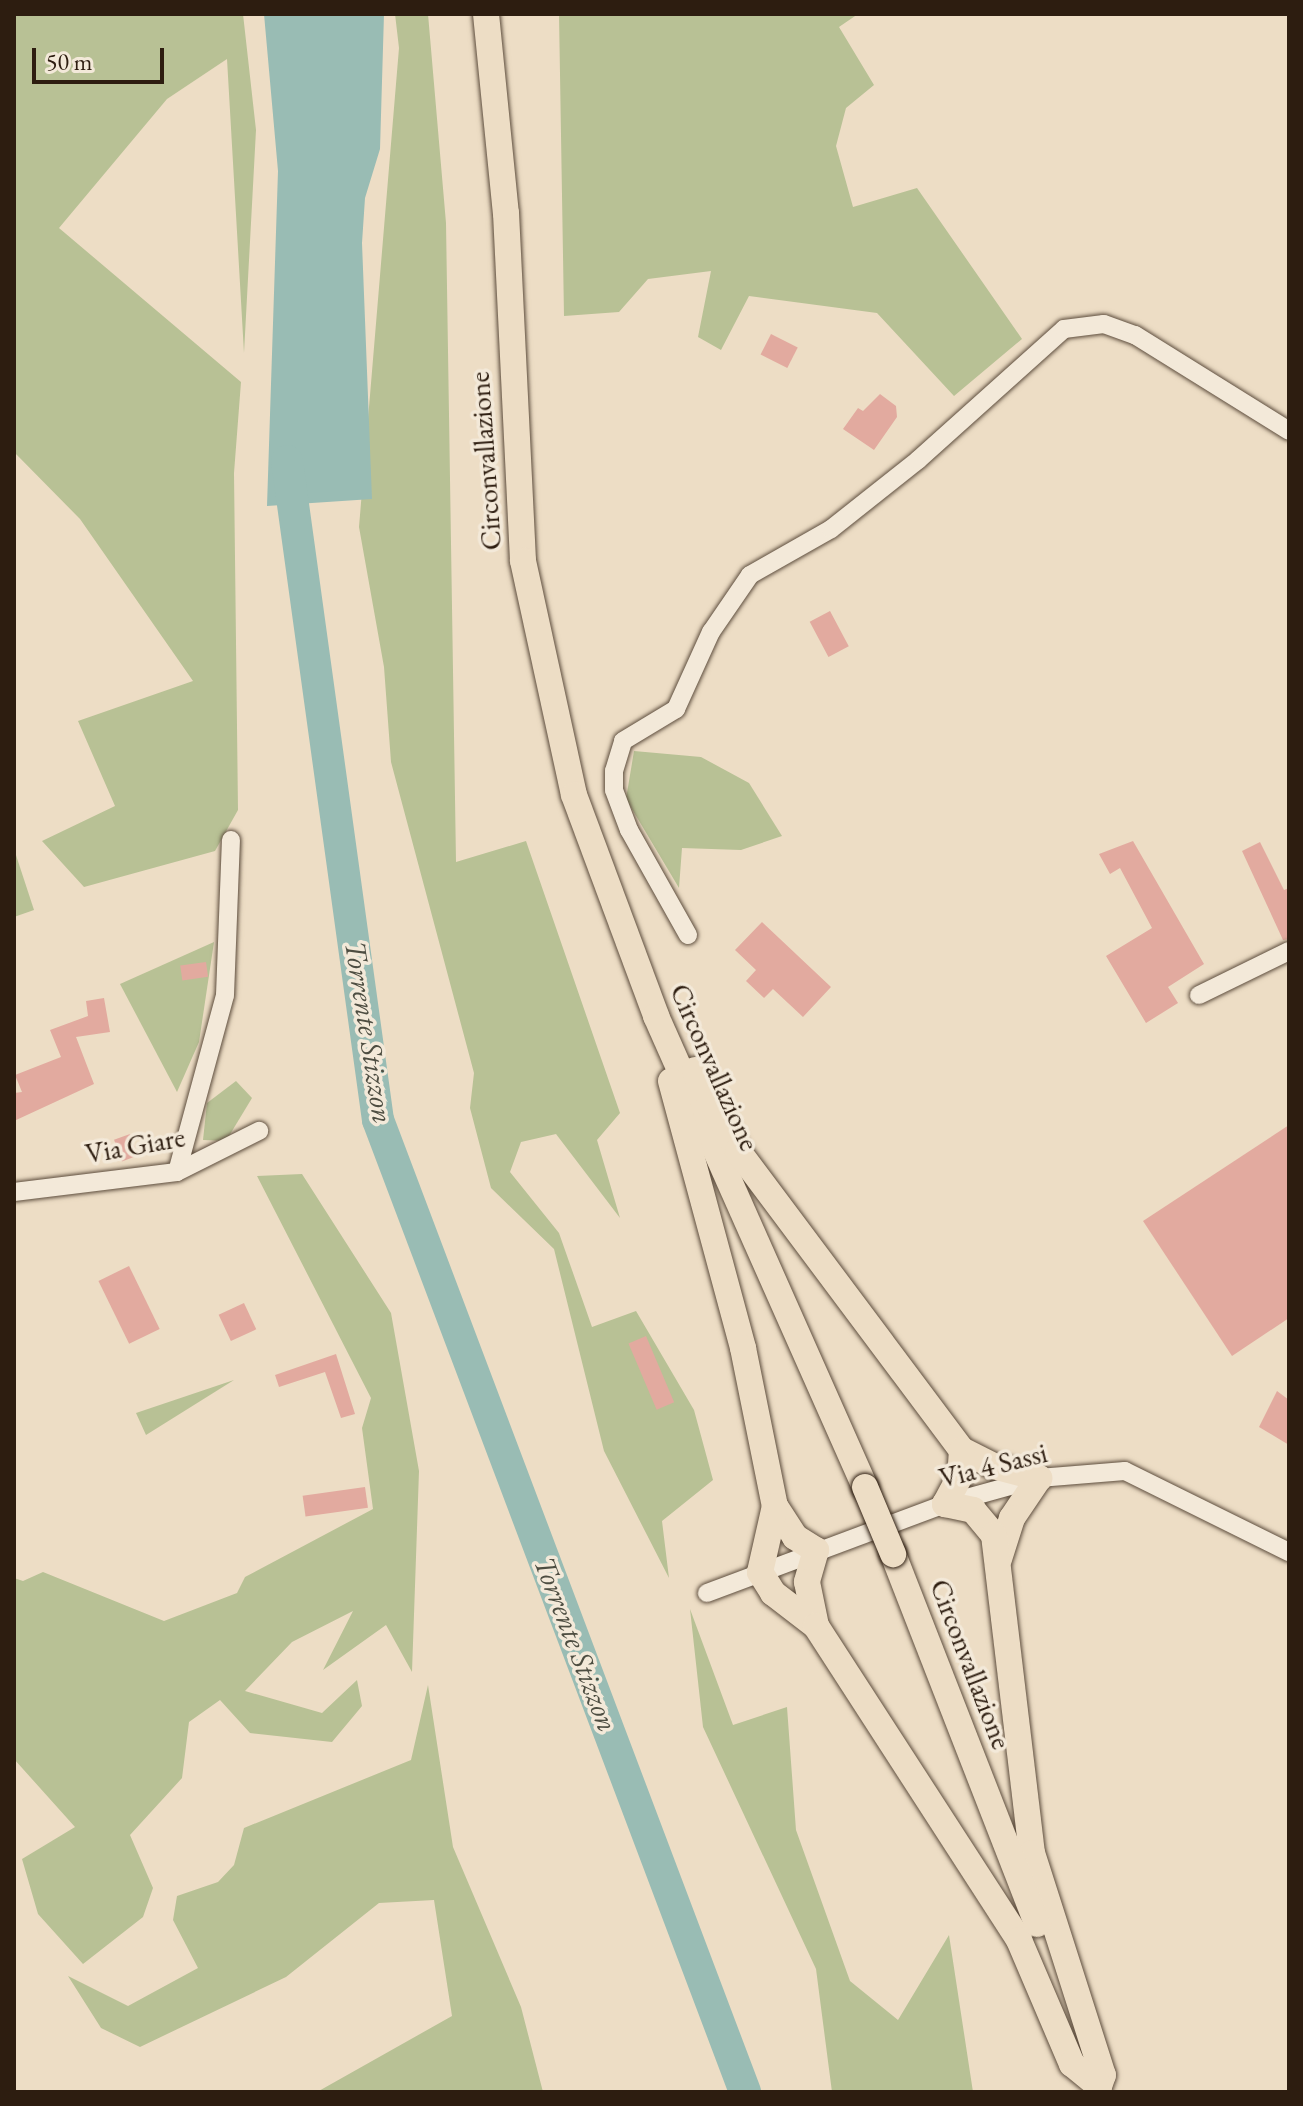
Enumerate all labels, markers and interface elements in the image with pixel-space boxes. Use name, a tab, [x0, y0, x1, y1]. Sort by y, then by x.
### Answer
scale bar	[36, 32, 168, 82]
text: 50 m	[46, 46, 93, 77]
street label: Circonvallazione	[462, 371, 508, 551]
water label: Torrente Stizzon	[337, 938, 401, 1126]
street label: Circonvallazione	[663, 978, 767, 1156]
street label: Via Giare	[83, 1120, 187, 1170]
street label: Via 4 Sassi	[936, 1435, 1050, 1495]
water label: Torrente Stizzon	[526, 1551, 626, 1737]
street label: Circonvallazione	[923, 1574, 1019, 1754]

